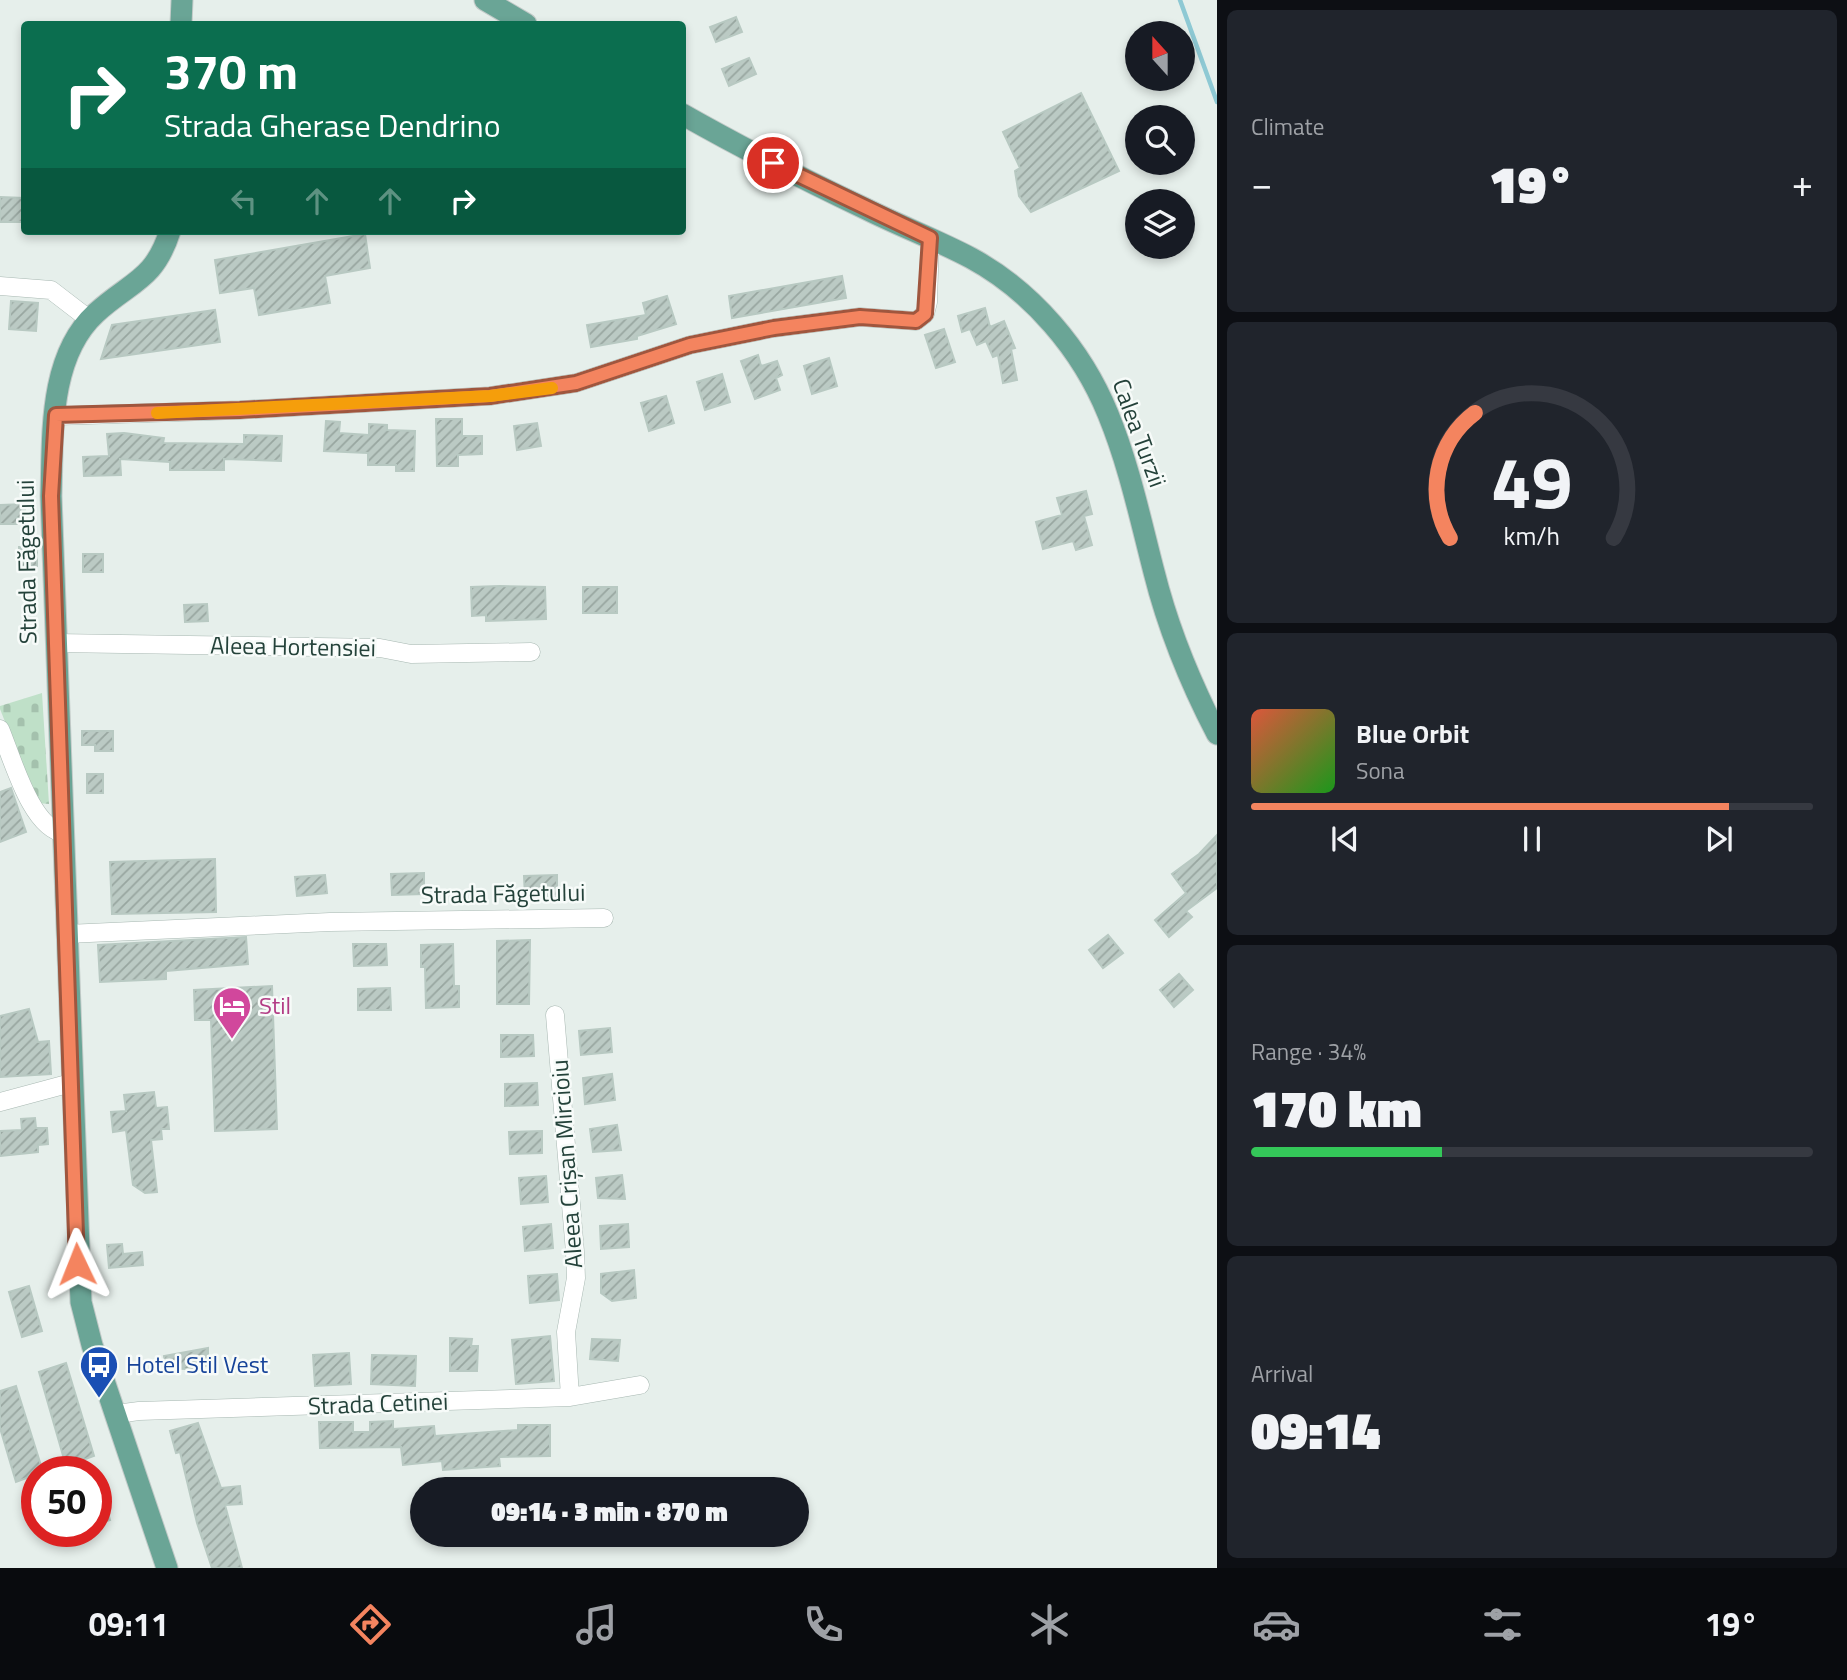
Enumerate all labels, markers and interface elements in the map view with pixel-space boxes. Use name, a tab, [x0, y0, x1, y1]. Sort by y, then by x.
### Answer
north arrow	[1125, 21, 1195, 91]
map controls	[1125, 21, 1195, 259]
text: 370 m	[164, 33, 298, 108]
icon: right	[49, 49, 140, 140]
text: Strada Gherase Dendrino	[164, 101, 501, 149]
button: search	[1125, 105, 1195, 175]
text: Climate	[1251, 109, 1324, 144]
pin	[743, 133, 803, 193]
icon: arrive	[754, 144, 792, 182]
text: 19°	[1489, 144, 1575, 223]
text: −	[1251, 154, 1272, 212]
text: +	[1792, 154, 1813, 212]
icon: left	[225, 182, 263, 220]
icon: ahead	[298, 182, 336, 220]
icon: ahead	[371, 182, 409, 220]
icon: right	[444, 182, 482, 220]
button: layers	[1125, 189, 1195, 259]
street label: Calea Turzii	[1104, 373, 1176, 492]
text: 49	[1491, 427, 1573, 537]
street label: Strada Făgetului	[7, 479, 45, 645]
text: km/h	[1504, 517, 1560, 555]
street label: Aleea Hortensiei	[210, 627, 376, 665]
text: Blue Orbit	[1356, 714, 1469, 753]
text: Sona	[1356, 753, 1404, 788]
icon: previous	[1326, 820, 1364, 858]
icon: pause	[1513, 820, 1551, 858]
icon: next	[1700, 820, 1738, 858]
street label: Strada Făgetului	[420, 874, 586, 912]
hotel icon: Stil	[211, 985, 253, 1040]
place label: Stil	[259, 987, 291, 1023]
text: Range · 34%	[1251, 1034, 1366, 1069]
street label: Aleea Crișan Mircioiu	[541, 1058, 591, 1270]
text: 170 km	[1251, 1068, 1422, 1147]
position arrow	[40, 1227, 114, 1301]
bus stop icon: Hotel Stil Vest	[78, 1344, 120, 1399]
place label: Hotel Stil Vest	[126, 1346, 269, 1382]
text: Arrival	[1251, 1356, 1313, 1391]
street label: Strada Cetinei	[307, 1383, 449, 1423]
text: 09:14	[1251, 1390, 1380, 1469]
speed limit sign: 50	[21, 1456, 112, 1547]
text: 09:14 · 3 min · 870 m	[491, 1492, 728, 1531]
text: 09:11	[89, 1600, 169, 1648]
icon: directions	[346, 1600, 395, 1649]
icon: music	[572, 1600, 621, 1649]
icon: phone	[799, 1600, 848, 1649]
icon: climate	[1025, 1600, 1074, 1649]
icon: car	[1252, 1600, 1301, 1649]
icon: filters	[1478, 1600, 1527, 1649]
text: 19°	[1704, 1600, 1758, 1648]

